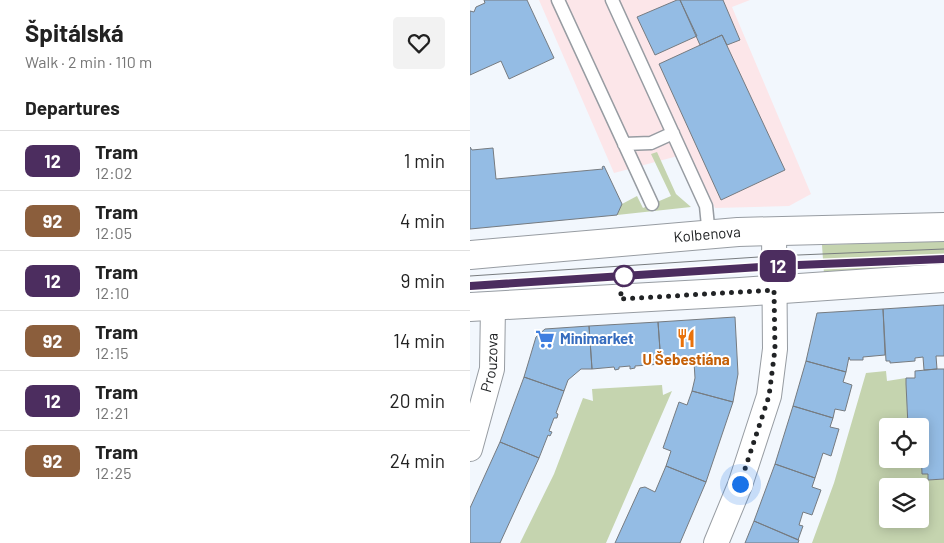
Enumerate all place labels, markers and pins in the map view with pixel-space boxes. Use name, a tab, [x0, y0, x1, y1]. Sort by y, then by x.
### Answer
unlabelled marker	[613, 265, 635, 287]
restaurant icon: U Šebestiána	[675, 327, 697, 349]
supermarket icon: Minimarket	[534, 328, 556, 350]
place label: Minimarket	[560, 329, 634, 347]
place label: U Šebestiána	[642, 350, 730, 368]

